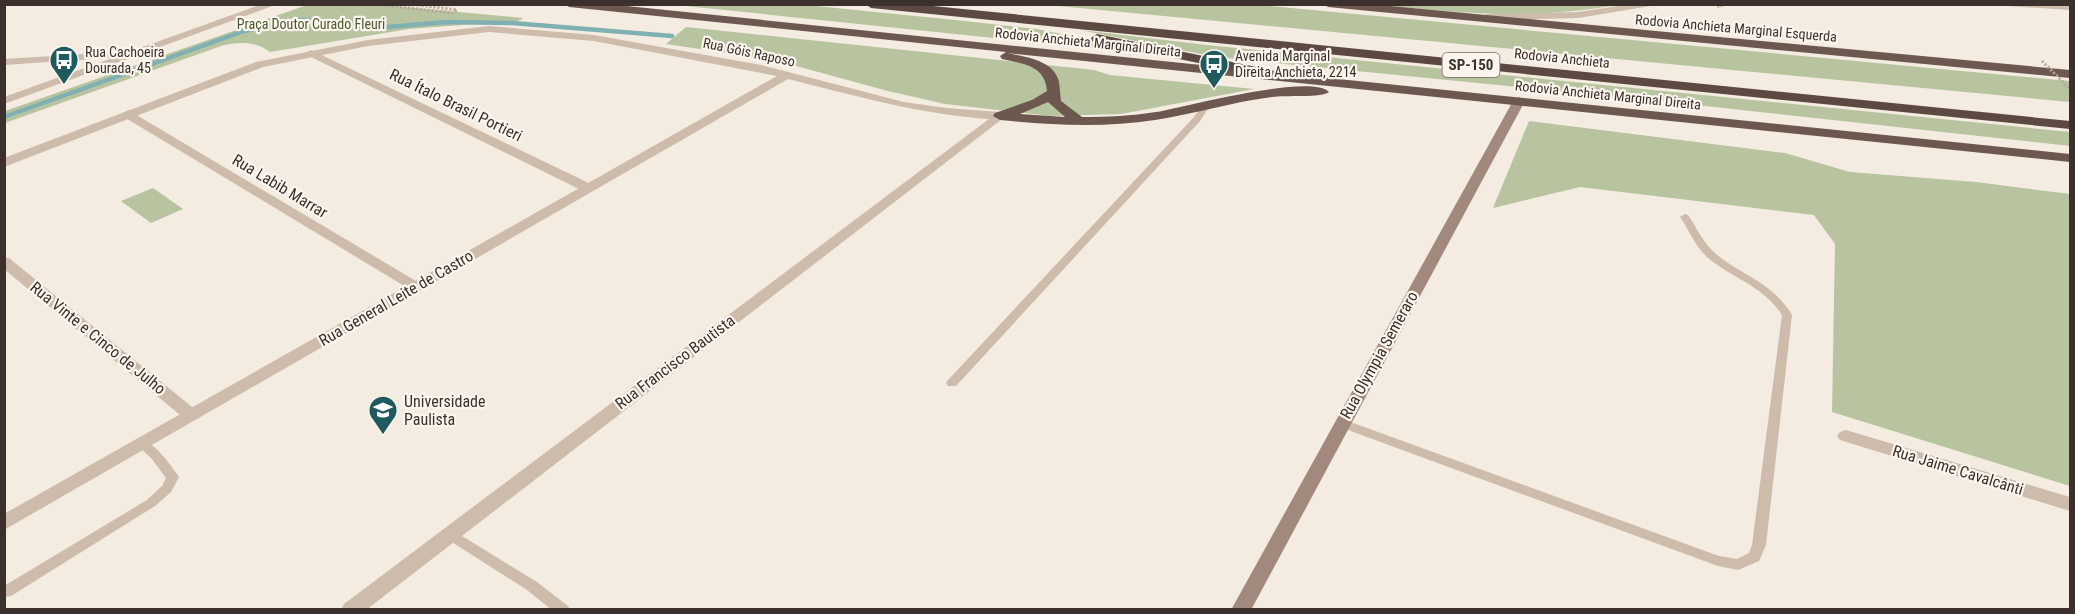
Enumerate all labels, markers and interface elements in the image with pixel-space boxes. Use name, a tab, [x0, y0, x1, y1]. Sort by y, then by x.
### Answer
street label: Rodovia Anchieta Marginal Esquerda	[1635, 11, 1837, 45]
park label: Praça Doutor Curado Fleuri	[237, 16, 385, 32]
street label: Rodovia Anchieta Marginal Direita	[994, 24, 1182, 60]
street label: Rua Góis Raposo	[702, 34, 796, 70]
bus stop icon: Rua Cachoeira Dourada, 45	[48, 44, 80, 86]
place label: Rua Cachoeira Dourada, 45	[85, 44, 165, 76]
street label: Rodovia Anchieta	[1513, 45, 1611, 71]
bus stop icon: Avenida Marginal Direita Anchieta, 2214	[1198, 48, 1230, 90]
place label: Avenida Marginal Direita Anchieta, 2214	[1235, 48, 1357, 80]
road number: SP-150	[1442, 53, 1500, 77]
street label: Rua Ítalo Brasil Portieri	[387, 65, 525, 145]
street label: Rodovia Anchieta Marginal Direita	[1514, 77, 1702, 113]
street label: Rua Labib Marrar	[229, 150, 331, 222]
street label: Rua General Leite de Castro	[316, 246, 476, 350]
street label: Rua Vinte e Cinco de Julho	[26, 278, 170, 398]
street label: Rua Olympia Semeraro	[1336, 288, 1422, 422]
street label: Rua Francisco Bautista	[611, 311, 739, 413]
place label: Universidade Paulista	[404, 392, 486, 429]
school or university icon: Universidade Paulista	[367, 394, 399, 436]
street label: Rua Jaime Cavalcânti	[1890, 441, 2026, 499]

